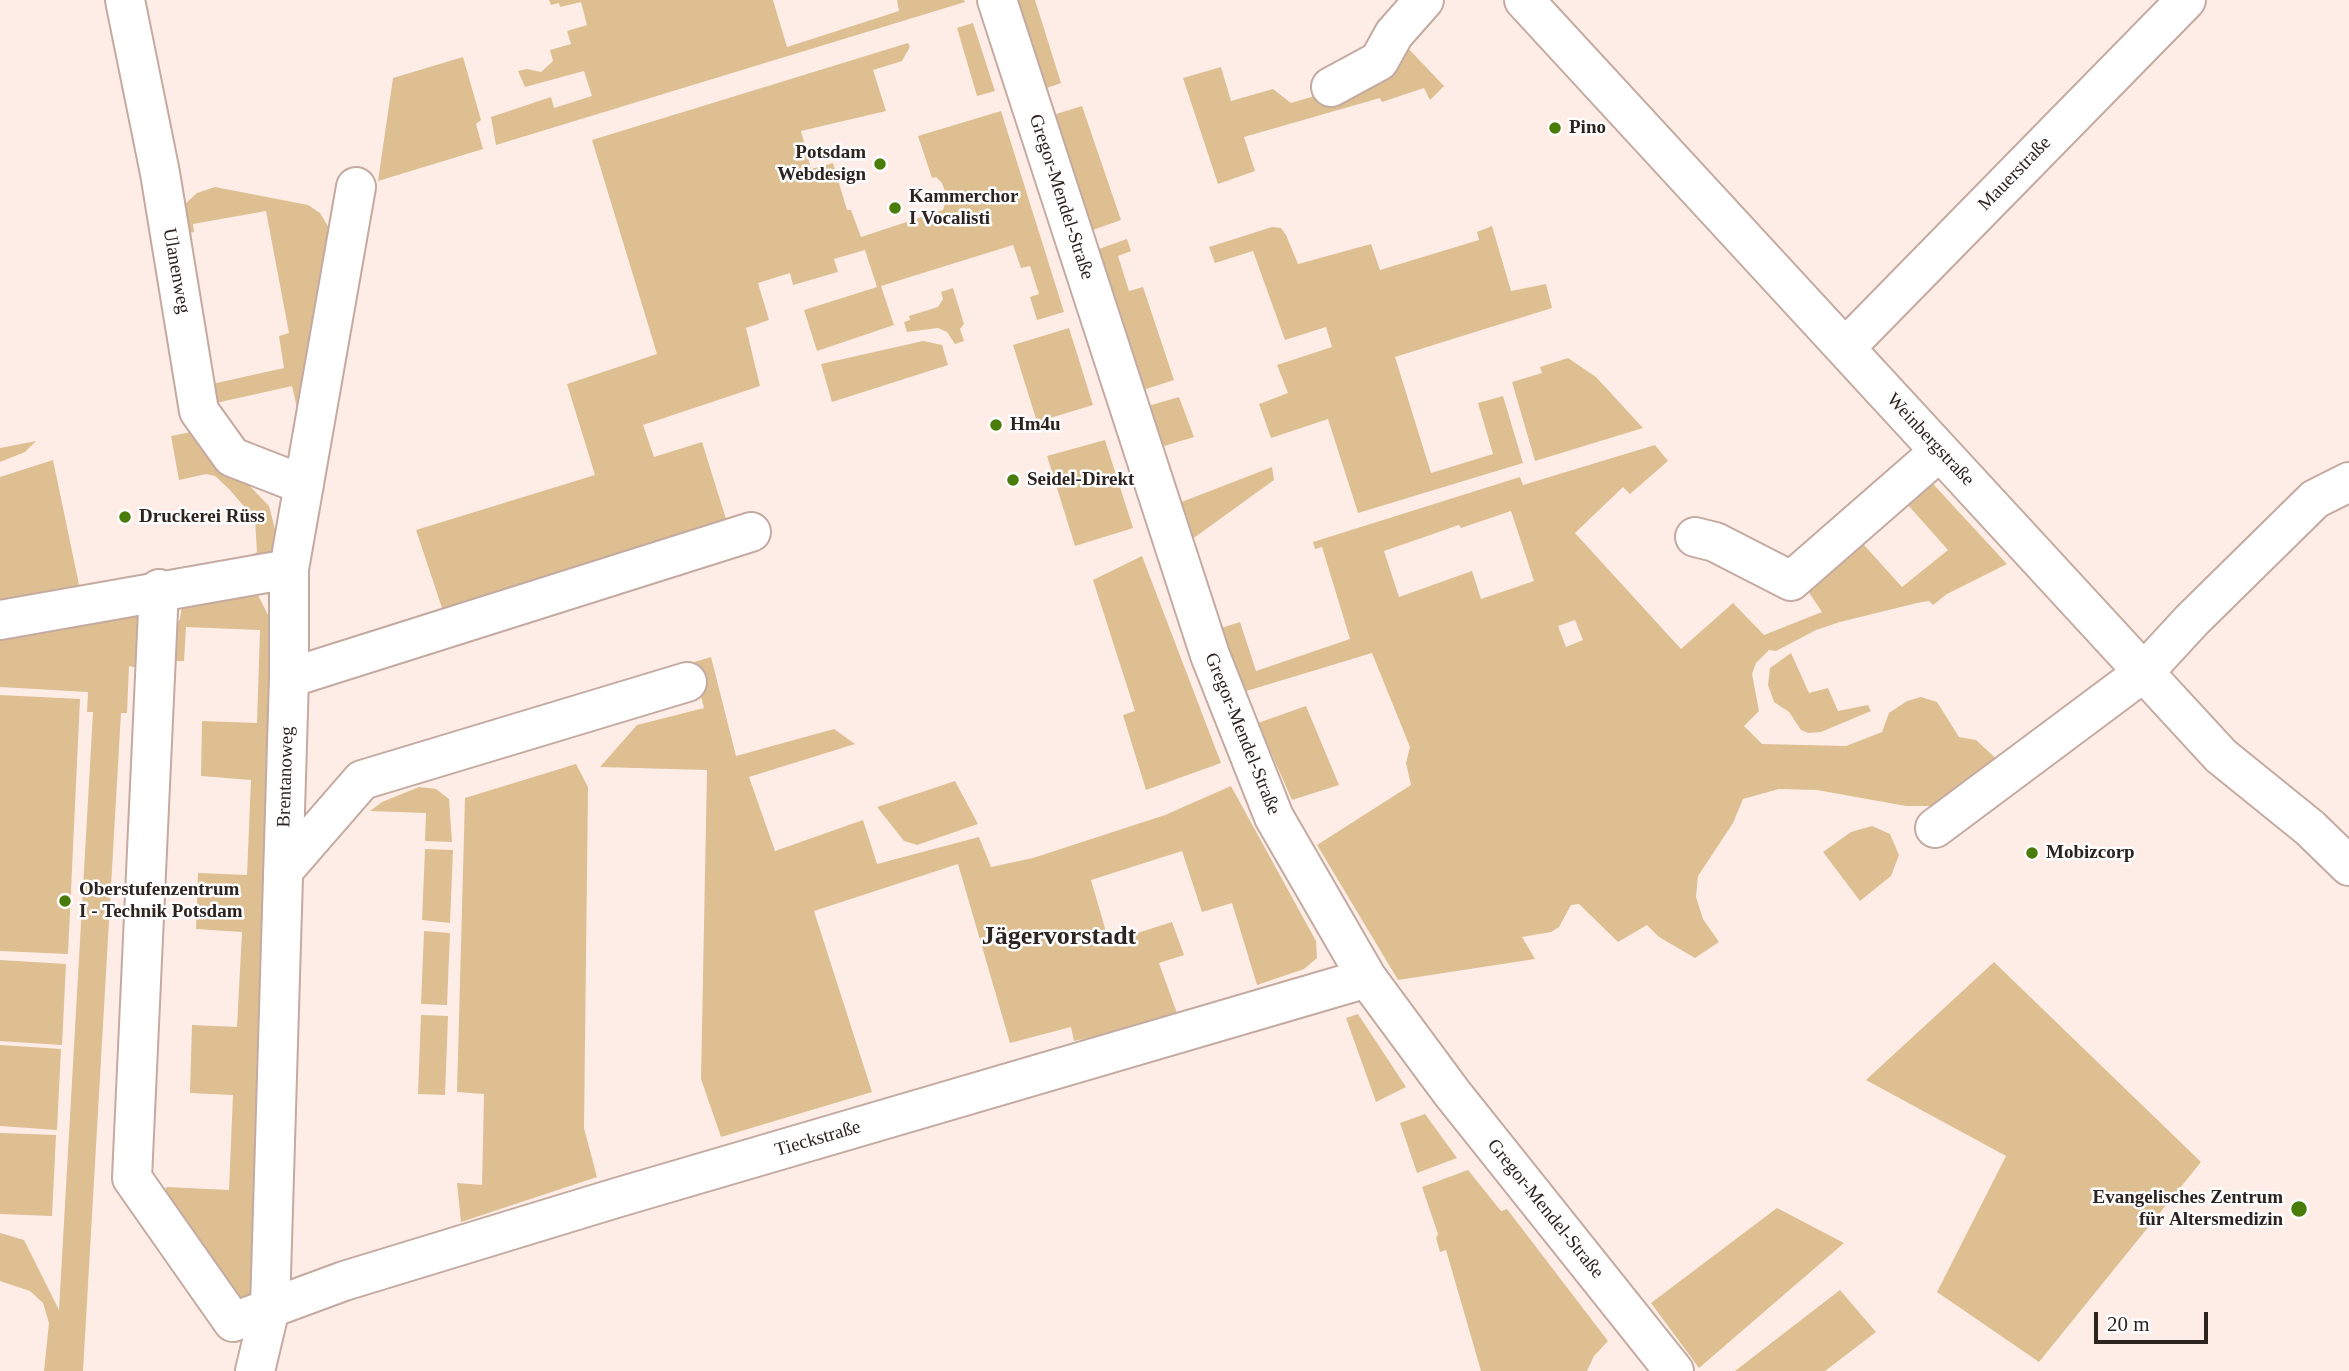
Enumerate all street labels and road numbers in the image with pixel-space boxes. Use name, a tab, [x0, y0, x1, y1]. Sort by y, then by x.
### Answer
street label: Gregor-Mendel-Straße	[1023, 111, 1099, 283]
street label: Mauerstraße	[1974, 132, 2056, 216]
street label: Ulanenweg	[157, 226, 195, 316]
street label: Weinbergstraße	[1881, 389, 1979, 491]
street label: Gregor-Mendel-Straße	[1199, 650, 1285, 818]
street label: Brentanoweg	[273, 726, 299, 828]
street label: Tieckstraße	[773, 1116, 863, 1162]
street label: Gregor-Mendel-Straße	[1482, 1135, 1608, 1283]

